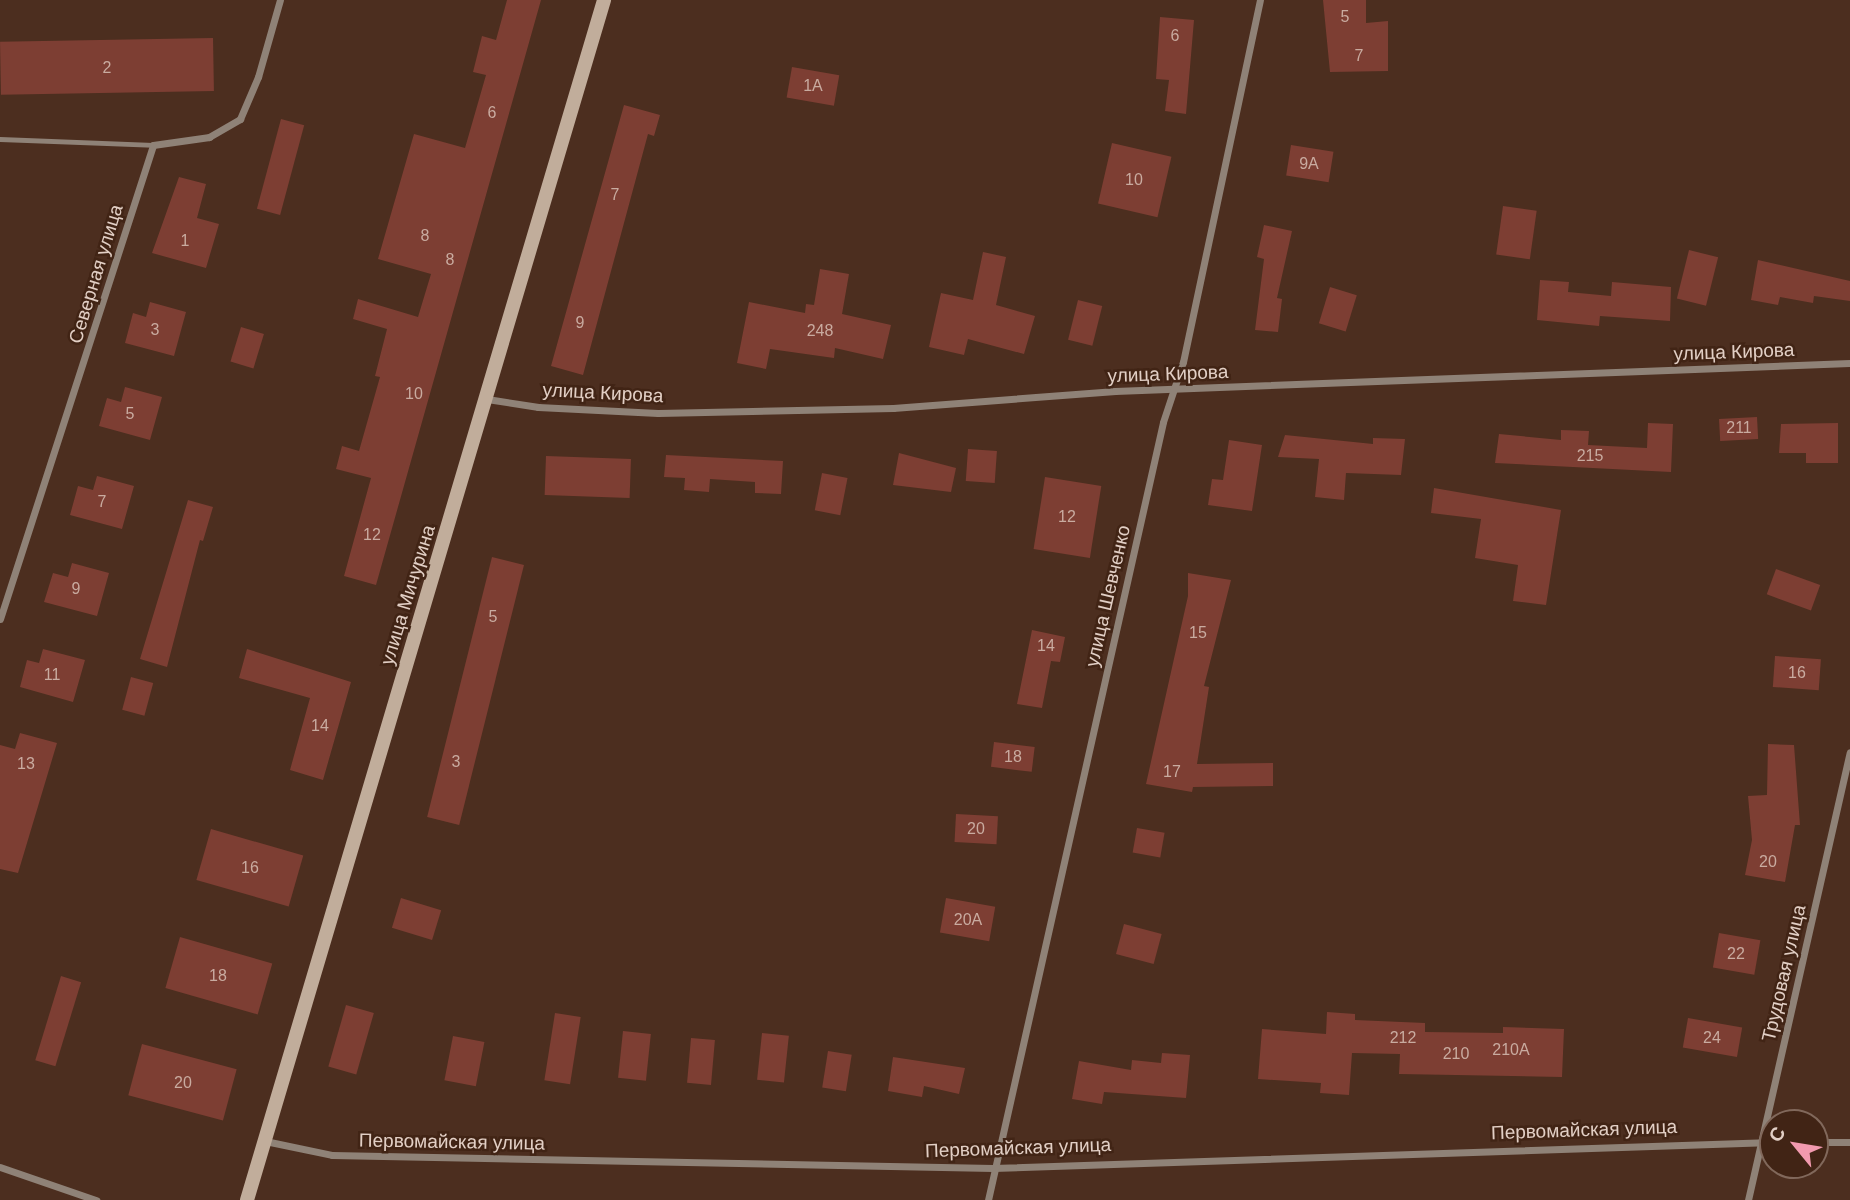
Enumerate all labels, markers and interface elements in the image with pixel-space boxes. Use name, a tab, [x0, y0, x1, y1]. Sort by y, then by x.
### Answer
house number: 5	[1341, 7, 1349, 27]
house number: 6	[1171, 26, 1179, 46]
house number: 7	[1355, 46, 1363, 66]
house number: 2	[103, 58, 111, 78]
house number: 1А	[803, 76, 823, 96]
house number: 6	[488, 103, 496, 123]
house number: 9А	[1299, 154, 1319, 174]
house number: 10	[1125, 170, 1143, 190]
house number: 7	[611, 185, 619, 205]
street label: Северная улица	[64, 202, 128, 346]
house number: 8	[421, 226, 429, 246]
house number: 1	[181, 231, 189, 251]
house number: 8	[446, 250, 454, 270]
house number: 9	[576, 313, 584, 333]
house number: 3	[151, 320, 159, 340]
house number: 248	[807, 321, 833, 341]
street label: улица Кирова	[1673, 338, 1795, 366]
street label: улица Кирова	[1107, 360, 1229, 388]
street label: улица Кирова	[542, 378, 664, 408]
house number: 10	[405, 384, 423, 404]
house number: 5	[126, 404, 134, 424]
house number: 211	[1726, 418, 1752, 438]
house number: 215	[1577, 446, 1603, 466]
house number: 7	[98, 492, 106, 512]
house number: 12	[1058, 507, 1076, 527]
street label: улица Мичурина	[376, 522, 440, 668]
street label: улица Шевченко	[1081, 523, 1135, 669]
house number: 12	[363, 525, 381, 545]
house number: 9	[72, 579, 80, 599]
house number: 5	[489, 607, 497, 627]
house number: 15	[1189, 623, 1207, 643]
house number: 14	[1037, 636, 1055, 656]
house number: 16	[1788, 663, 1806, 683]
house number: 11	[44, 665, 60, 685]
house number: 14	[311, 716, 329, 736]
house number: 18	[1004, 747, 1022, 767]
house number: 3	[452, 752, 460, 772]
house number: 13	[17, 754, 35, 774]
house number: 17	[1163, 762, 1181, 782]
house number: 20	[967, 819, 985, 839]
house number: 20	[1759, 852, 1777, 872]
house number: 16	[241, 858, 259, 878]
street label: Трудовая улица	[1757, 902, 1811, 1044]
house number: 20А	[954, 910, 982, 930]
house number: 22	[1727, 944, 1745, 964]
house number: 18	[209, 966, 227, 986]
house number: 212	[1390, 1028, 1416, 1048]
house number: 24	[1703, 1028, 1721, 1048]
house number: 210А	[1492, 1040, 1530, 1060]
house number: 210	[1443, 1044, 1469, 1064]
house number: 20	[174, 1073, 192, 1093]
north arrow	[1759, 1109, 1829, 1179]
street label: Первомайская улица	[1491, 1115, 1677, 1145]
text: С	[1765, 1123, 1790, 1145]
street label: Первомайская улица	[359, 1129, 545, 1155]
street label: Первомайская улица	[925, 1133, 1111, 1163]

